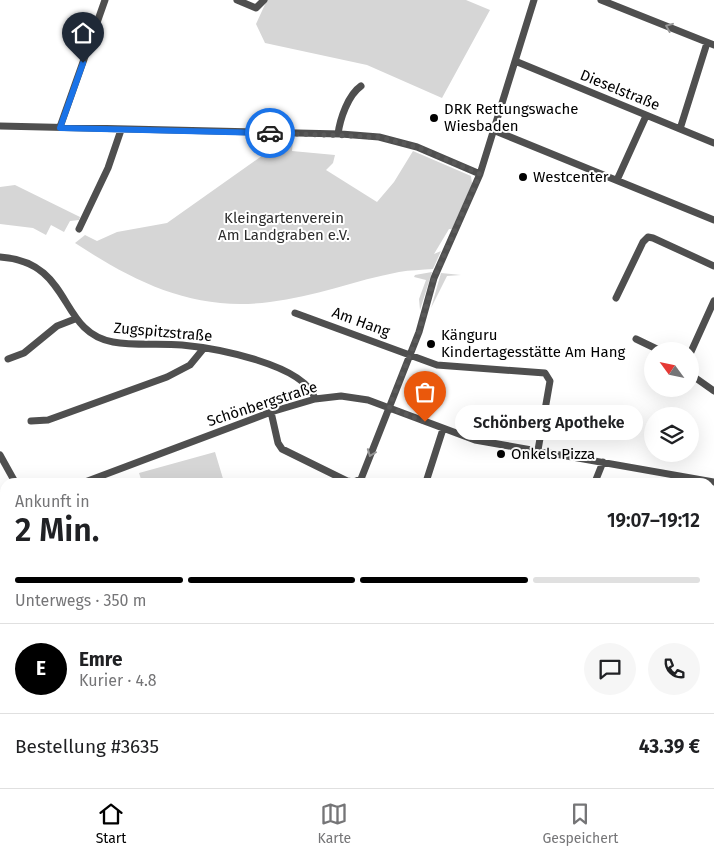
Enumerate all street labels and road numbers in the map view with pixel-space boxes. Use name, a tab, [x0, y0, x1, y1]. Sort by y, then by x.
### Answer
street label: Dieselstraße	[577, 66, 663, 114]
street label: Am Hang	[330, 303, 393, 341]
street label: Zugspitzstraße	[113, 319, 213, 345]
street label: Schönbergstraße	[205, 378, 319, 430]

